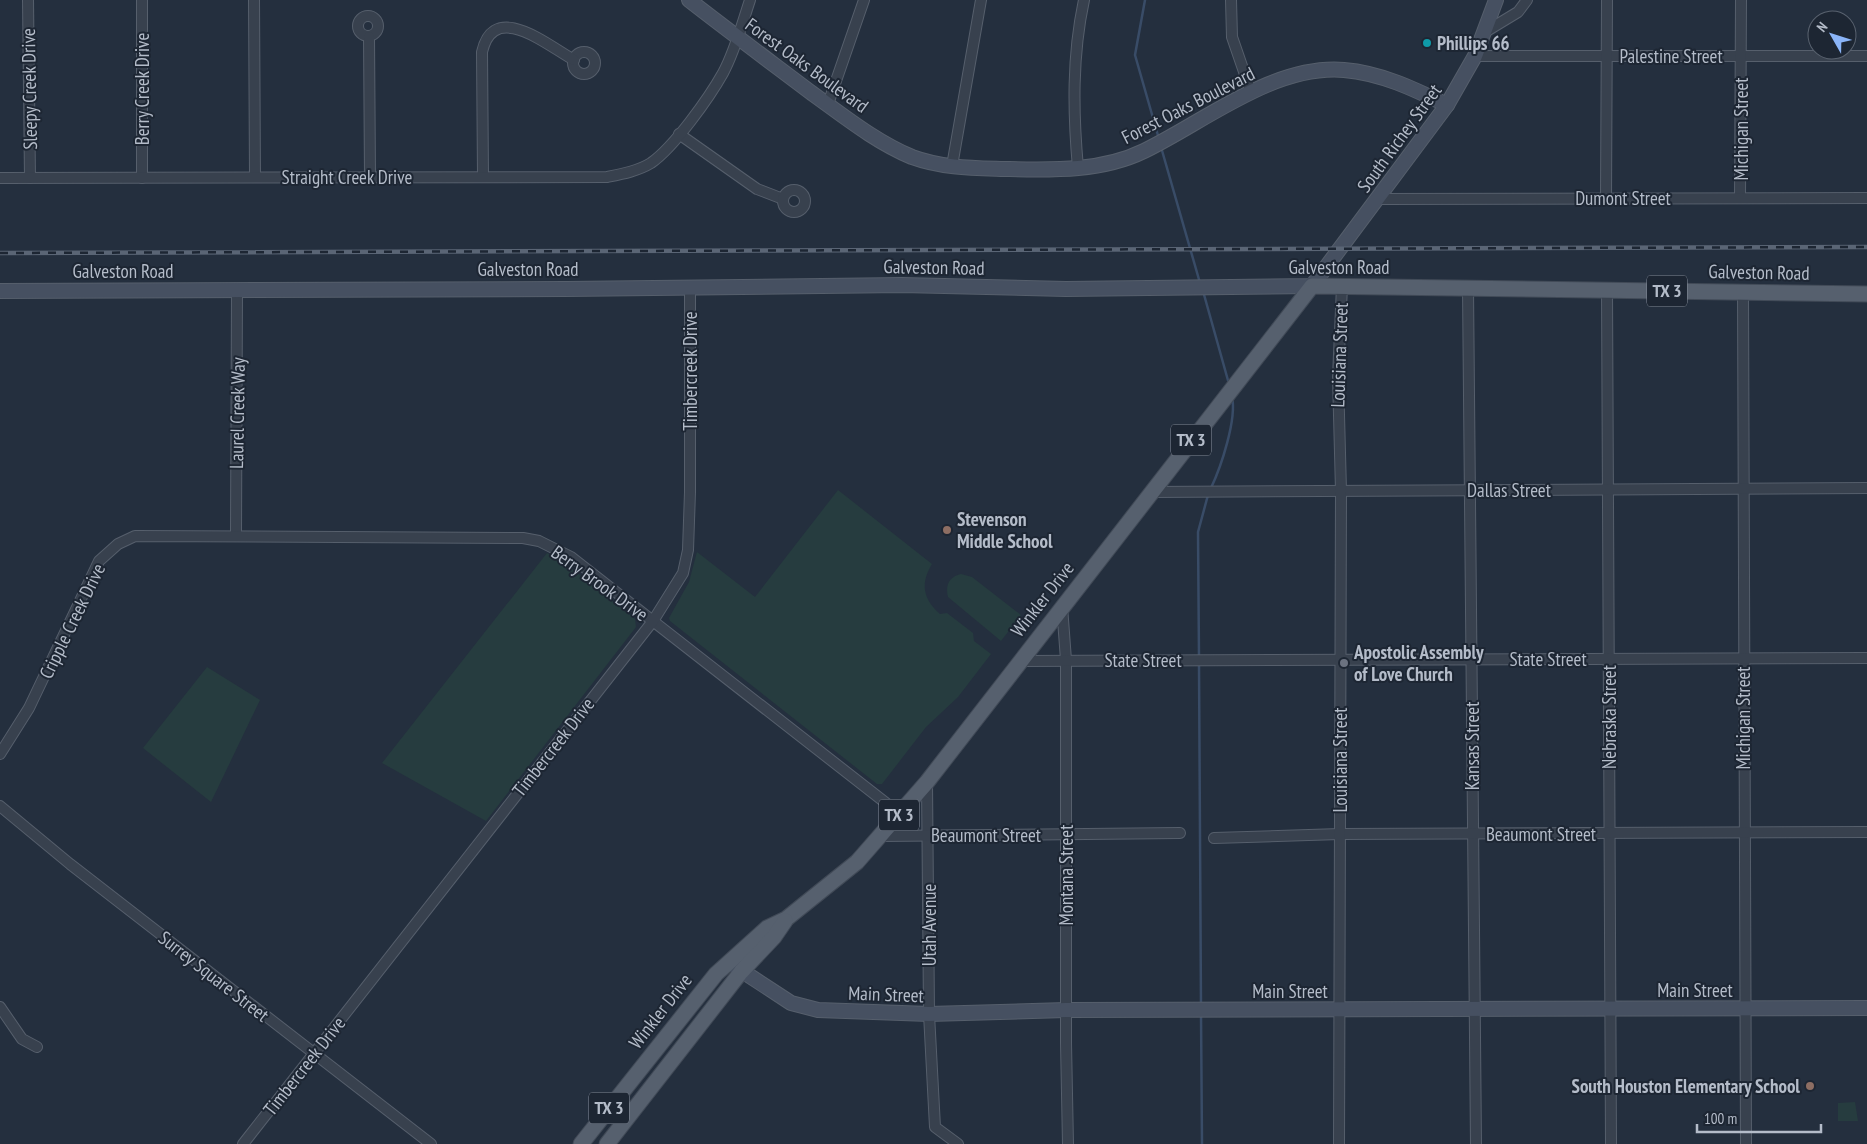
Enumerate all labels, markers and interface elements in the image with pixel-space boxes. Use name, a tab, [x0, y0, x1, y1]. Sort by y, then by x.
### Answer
north arrow	[1807, 10, 1857, 60]
street label: Forest Oaks Boulevard	[741, 12, 873, 118]
text: N	[1813, 18, 1831, 35]
street label: Sleepy Creek Drive	[16, 28, 42, 150]
place label: Phillips 66	[1437, 31, 1510, 55]
street label: Berry Creek Drive	[130, 33, 154, 145]
marker: Phillips 66	[1421, 37, 1433, 49]
street label: Palestine Street	[1619, 44, 1723, 68]
street label: Forest Oaks Boulevard	[1117, 61, 1259, 149]
street label: Michigan Street	[1729, 77, 1753, 180]
street label: South Richey Street	[1352, 79, 1447, 197]
street label: Straight Creek Drive	[282, 165, 413, 189]
street label: Dumont Street	[1575, 186, 1672, 210]
street label: Galveston Road	[883, 254, 985, 280]
street label: Galveston Road	[1288, 255, 1390, 279]
street label: Galveston Road	[477, 257, 579, 281]
street label: Galveston Road	[72, 259, 174, 283]
street label: Galveston Road	[1708, 259, 1810, 285]
road number: TX 3	[1647, 276, 1687, 306]
street label: Louisiana Street	[1325, 301, 1353, 408]
street label: Timbercreek Drive	[678, 311, 702, 431]
street label: Laurel Creek Way	[224, 356, 250, 469]
road number: TX 3	[1171, 424, 1211, 456]
street label: Dallas Street	[1467, 478, 1552, 502]
place label: Stevenson Middle School	[957, 507, 1053, 553]
marker: Stevenson Middle School	[941, 524, 953, 536]
street label: Berry Brook Drive	[547, 540, 653, 626]
street label: Winkler Drive	[1005, 557, 1079, 641]
street label: Cripple Creek Drive	[34, 559, 110, 683]
place label: Apostolic Assembly of Love Church	[1353, 640, 1484, 686]
street label: State Street	[1509, 647, 1587, 671]
street label: State Street	[1104, 648, 1182, 672]
marker: Apostolic Assembly of Love Church	[1338, 657, 1350, 669]
street label: Nebraska Street	[1597, 664, 1621, 769]
street label: Michigan Street	[1731, 666, 1755, 769]
street label: Timbercreek Drive	[507, 693, 599, 801]
street label: Kansas Street	[1460, 701, 1484, 790]
street label: Louisiana Street	[1328, 707, 1352, 813]
road number: TX 3	[879, 800, 919, 830]
street label: Beaumont Street	[1486, 822, 1597, 846]
street label: Beaumont Street	[931, 823, 1042, 847]
street label: Montana Street	[1054, 824, 1078, 925]
street label: Utah Avenue	[917, 884, 941, 966]
street label: Surrey Square Street	[154, 925, 275, 1027]
street label: Winkler Drive	[623, 969, 697, 1053]
street label: Main Street	[1657, 978, 1734, 1002]
street label: Main Street	[1252, 979, 1329, 1003]
street label: Main Street	[848, 981, 925, 1007]
street label: Timbercreek Drive	[258, 1012, 350, 1120]
place label: South Houston Elementary School	[1572, 1074, 1800, 1098]
marker: South Houston Elementary School	[1804, 1080, 1816, 1092]
road number: TX 3	[589, 1092, 629, 1124]
scale bar	[1697, 1102, 1821, 1134]
text: 100 m	[1704, 1109, 1737, 1128]

